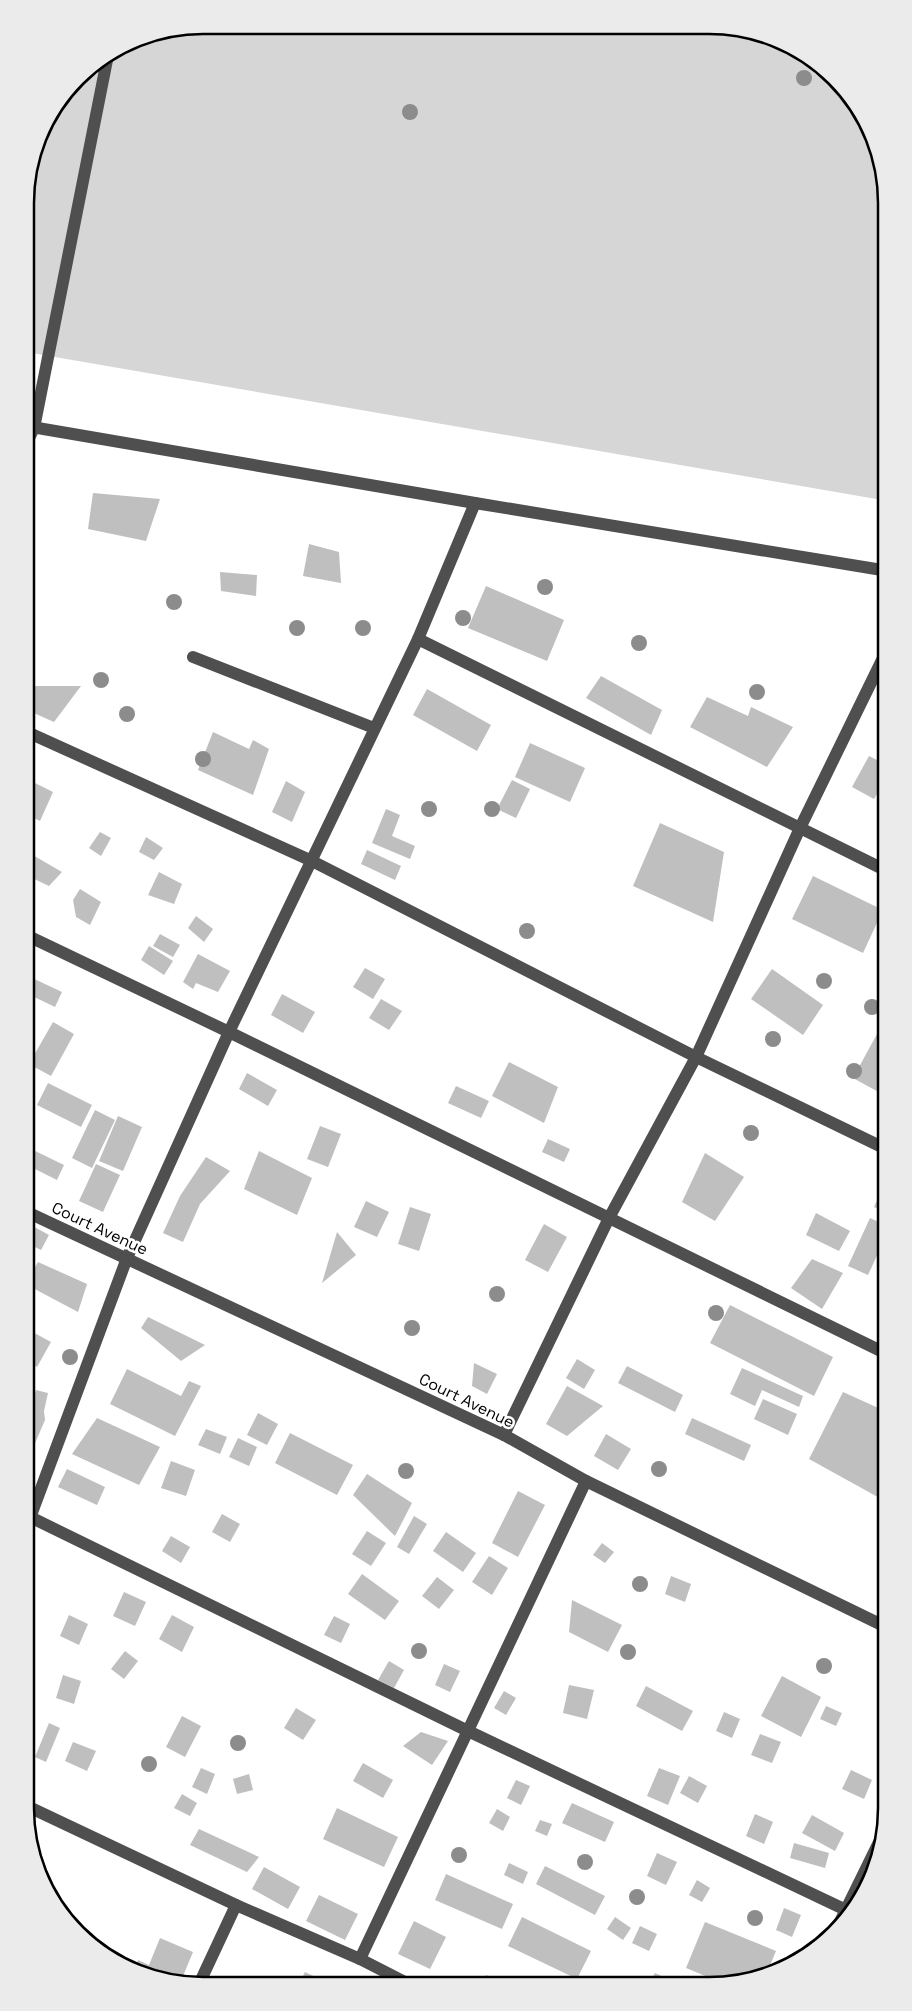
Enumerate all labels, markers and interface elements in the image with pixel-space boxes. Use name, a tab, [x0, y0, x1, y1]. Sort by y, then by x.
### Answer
street label: Court Avenue	[48, 1197, 151, 1260]
street label: Court Avenue	[416, 1368, 518, 1433]

